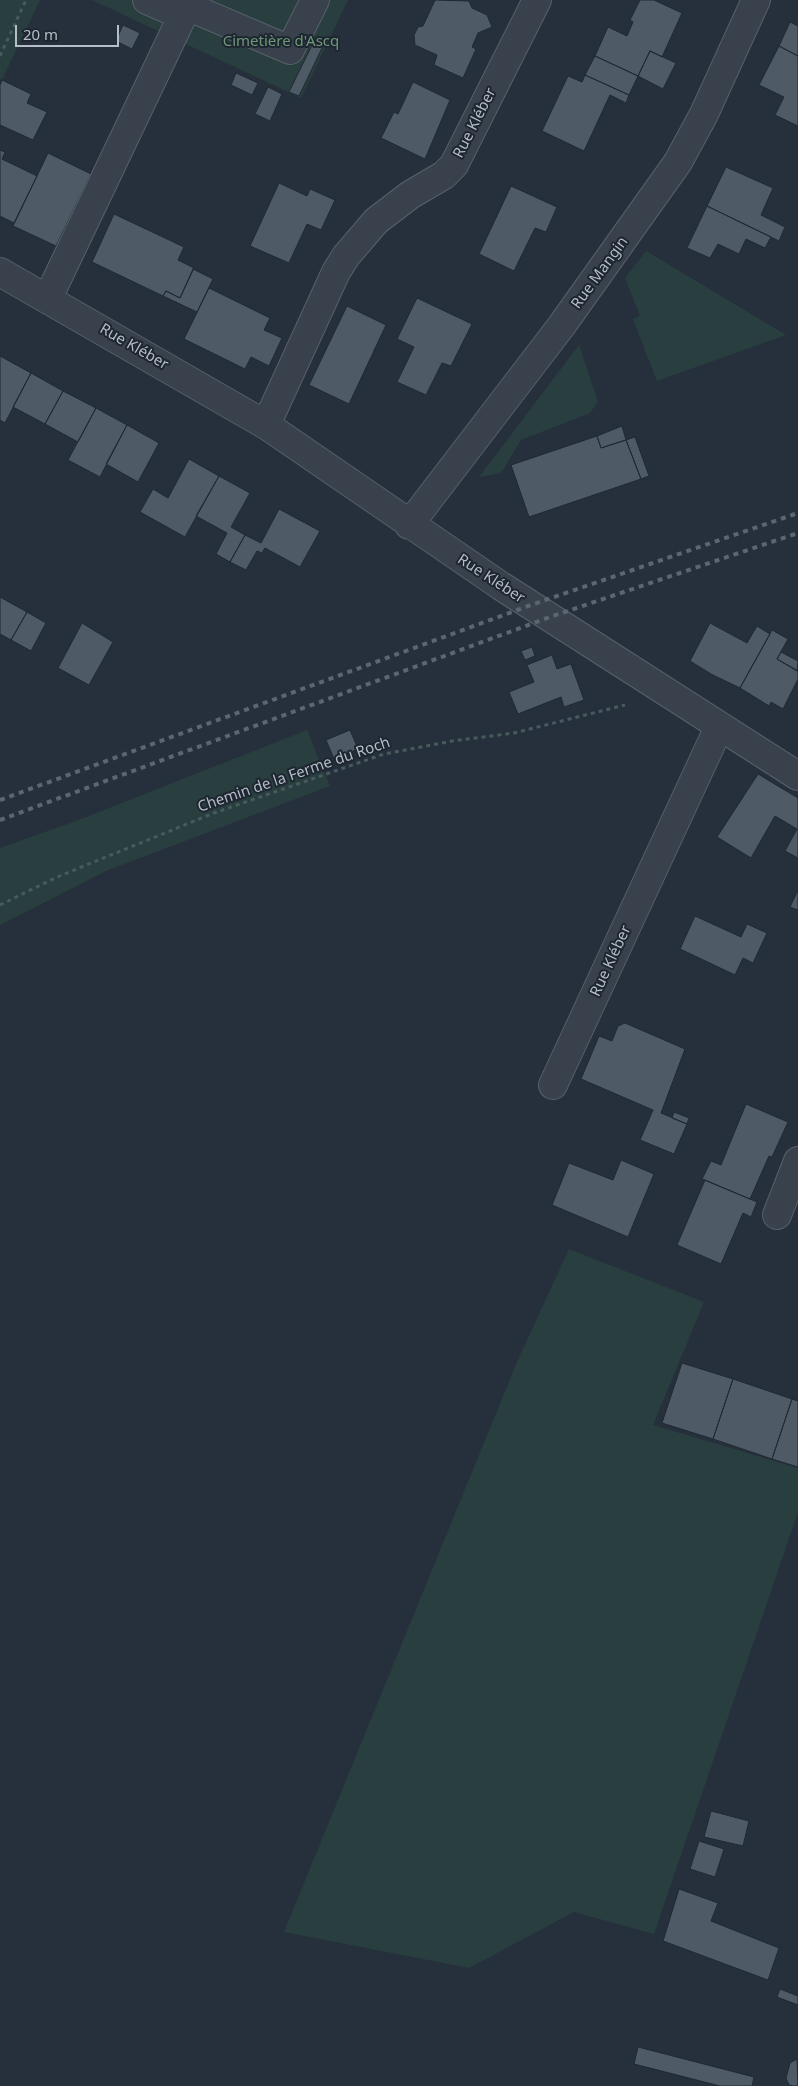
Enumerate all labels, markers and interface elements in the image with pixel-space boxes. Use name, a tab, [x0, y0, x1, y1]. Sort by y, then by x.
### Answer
scale bar	[18, 15, 121, 47]
text: 20 m	[23, 24, 58, 44]
park label: Cimetière d'Ascq	[223, 33, 339, 51]
street label: Rue Kléber	[450, 85, 500, 161]
street label: Rue Mangin	[568, 233, 632, 313]
street label: Rue Kléber	[96, 320, 172, 374]
street label: Rue Kléber	[454, 551, 528, 607]
street label: Chemin de la Ferme du Roch	[196, 734, 392, 816]
street label: Rue Kléber	[587, 923, 635, 999]

